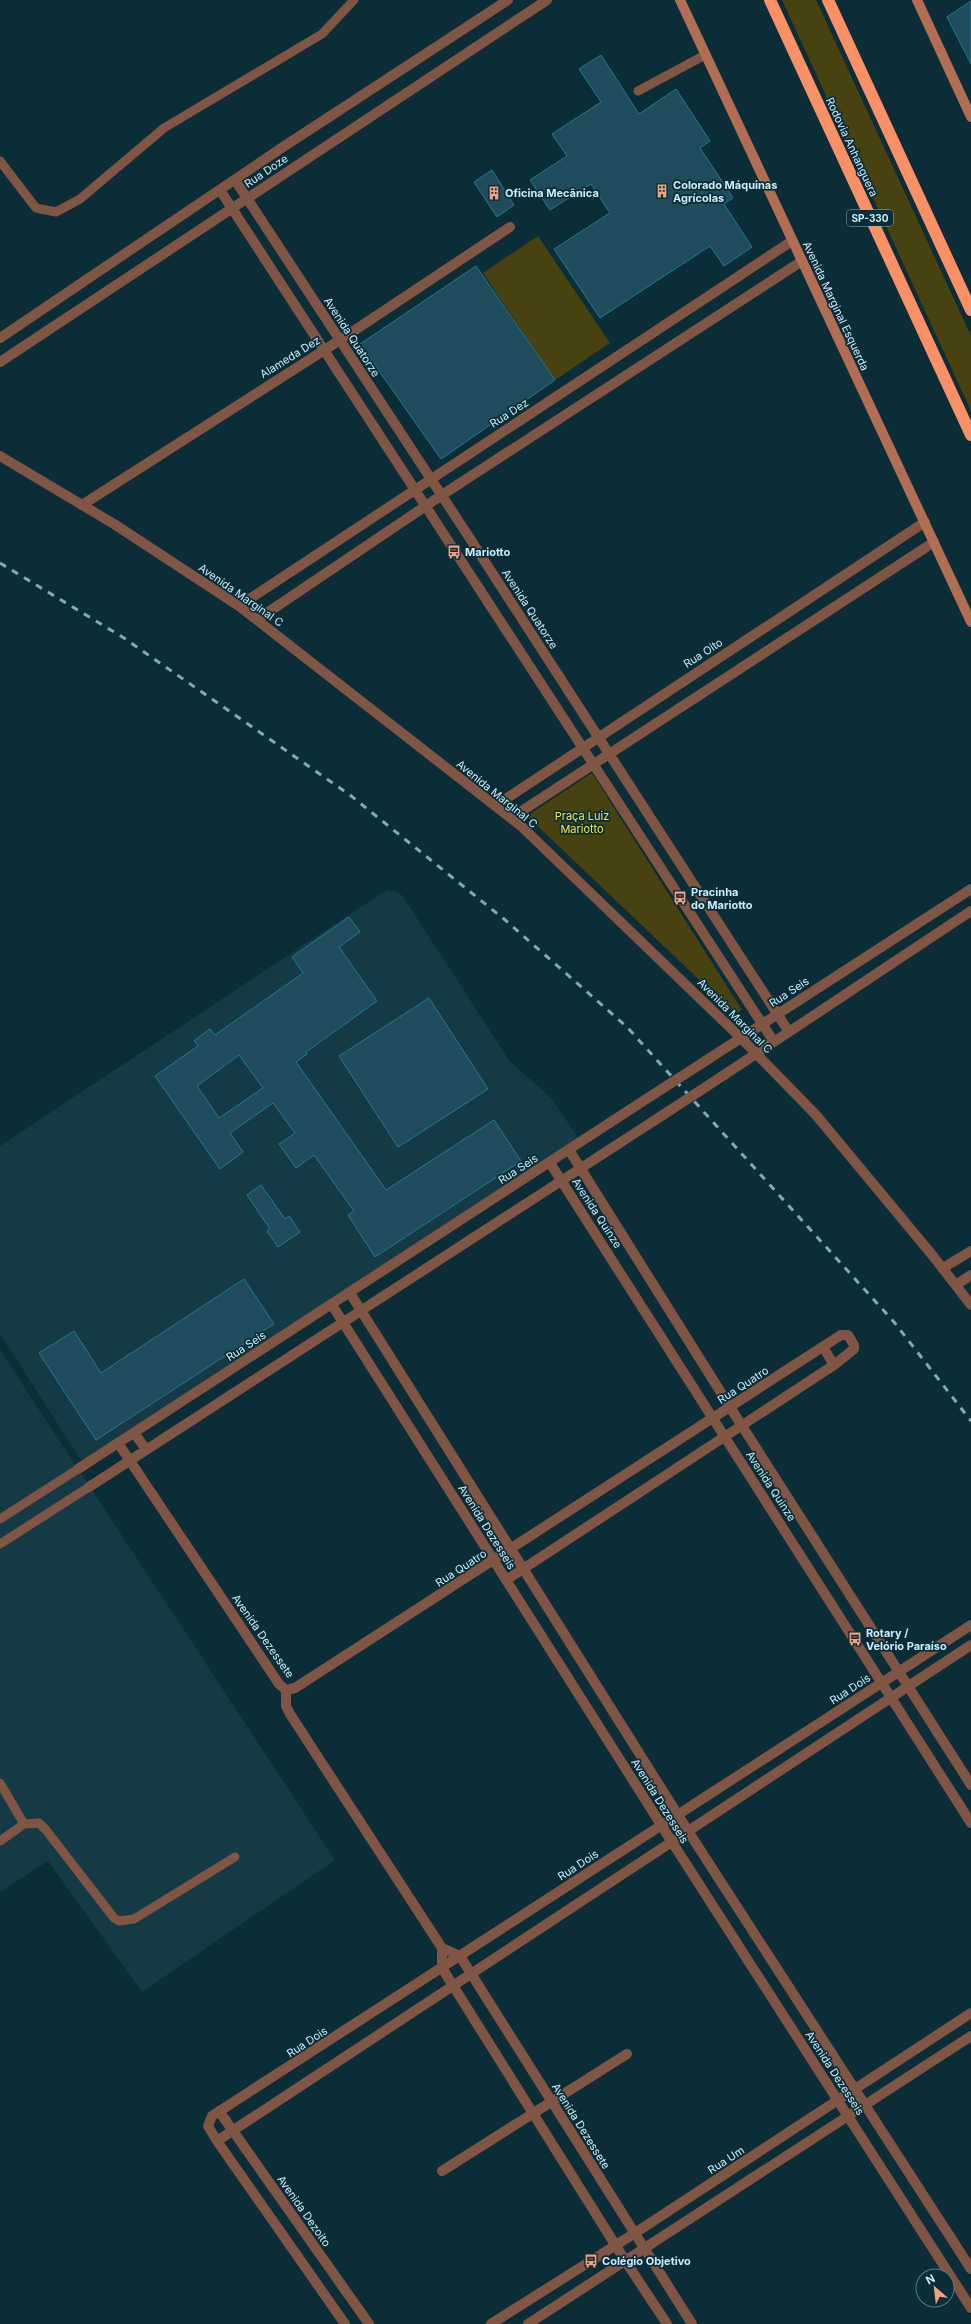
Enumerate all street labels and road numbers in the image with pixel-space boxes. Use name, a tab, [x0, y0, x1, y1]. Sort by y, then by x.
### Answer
street label: Rodovia Anhanguera	[823, 95, 881, 199]
street label: Rua Doze	[242, 151, 290, 191]
road number: SP-330	[847, 210, 893, 226]
street label: Avenida Marginal Esquerda	[800, 239, 872, 373]
street label: Avenida Quatorze	[321, 295, 383, 379]
street label: Alameda Dez	[257, 333, 323, 381]
street label: Rua Dez	[487, 395, 531, 431]
street label: Avenida Marginal C	[196, 560, 286, 630]
street label: Avenida Quatorze	[499, 567, 561, 651]
street label: Rua Oito	[681, 635, 726, 671]
street label: Avenida Marginal C	[454, 757, 540, 831]
street label: Rua Seis	[766, 974, 812, 1010]
street label: Avenida Marginal C	[695, 976, 775, 1056]
street label: Rua Seis	[495, 1151, 541, 1187]
street label: Avenida Quinze	[569, 1175, 625, 1251]
street label: Rua Seis	[223, 1328, 269, 1364]
street label: Rua Quatro	[715, 1363, 772, 1407]
street label: Avenida Quinze	[743, 1448, 799, 1524]
street label: Avenida Dezesseis	[455, 1482, 519, 1572]
street label: Rua Quatro	[433, 1546, 490, 1590]
street label: Avenida Dezessete	[229, 1592, 297, 1680]
street label: Rua Dois	[827, 1671, 873, 1707]
street label: Avenida Dezesseis	[628, 1756, 692, 1846]
street label: Rua Dois	[555, 1847, 601, 1883]
street label: Rua Dois	[284, 2024, 330, 2060]
street label: Avenida Dezesseis	[803, 2028, 868, 2118]
street label: Avenida Dezessete	[549, 2080, 613, 2172]
street label: Rua Um	[705, 2143, 747, 2177]
street label: Avenida Dezoito	[274, 2173, 334, 2250]

